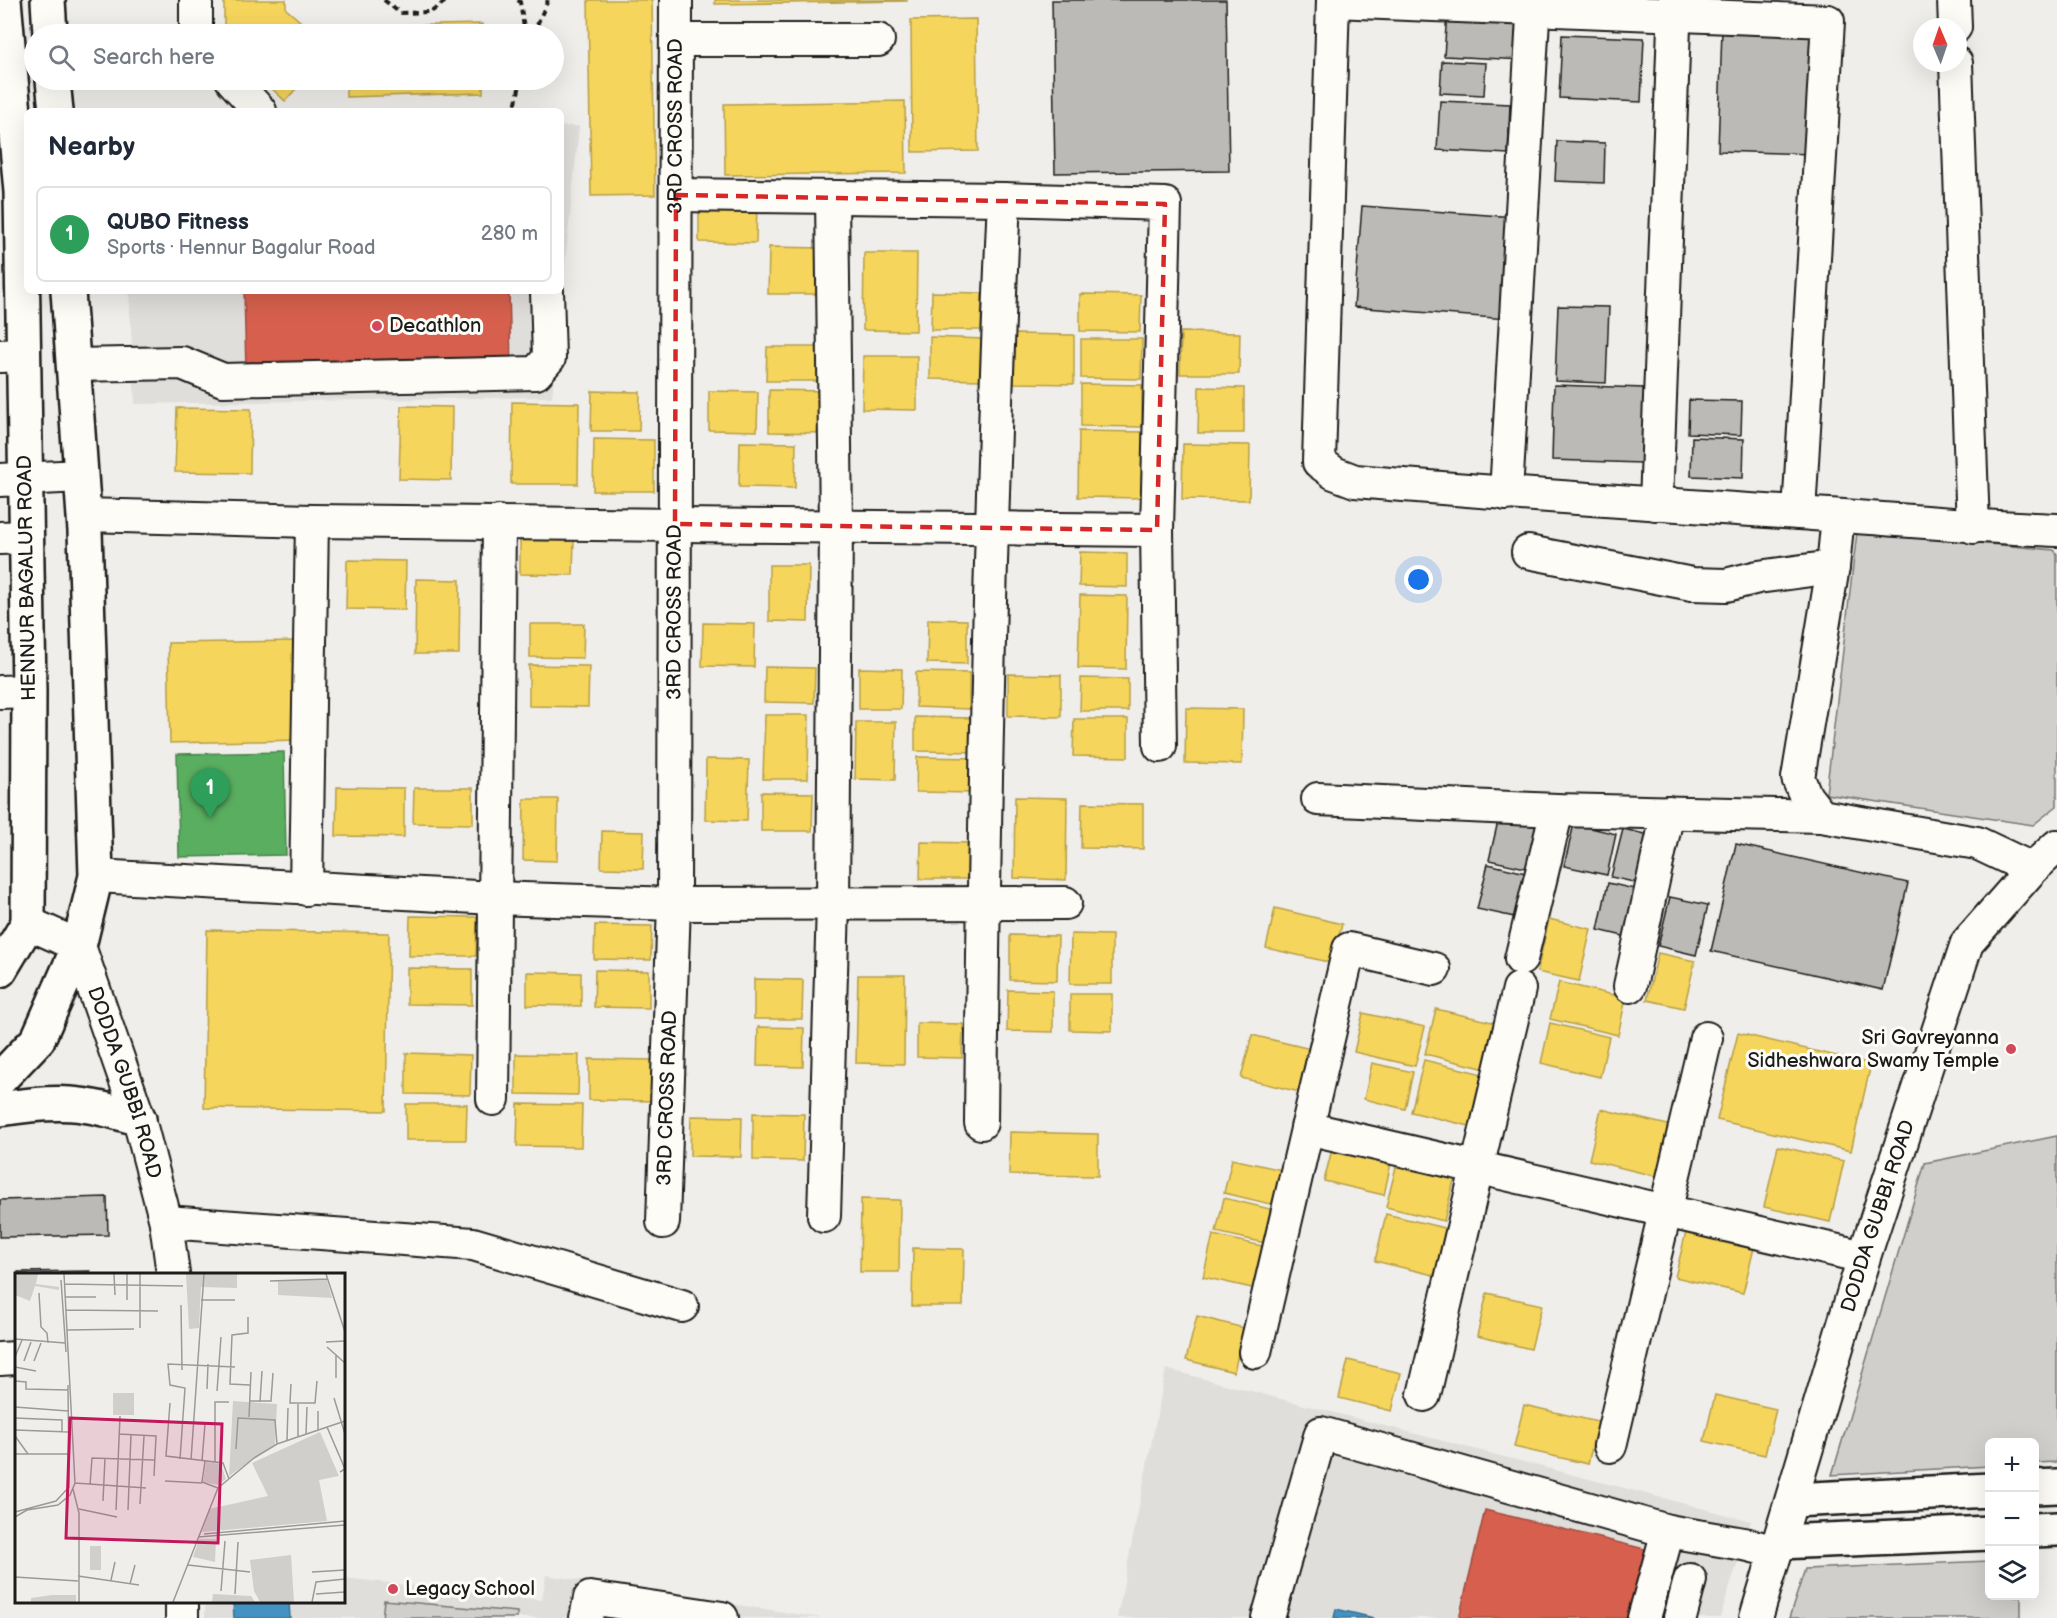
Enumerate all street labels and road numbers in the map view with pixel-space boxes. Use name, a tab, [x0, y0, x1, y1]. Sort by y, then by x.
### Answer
street label: 3RD CROSS ROAD	[664, 38, 688, 214]
street label: HENNUR BAGALUR ROAD	[13, 455, 41, 701]
street label: 3RD CROSS ROAD	[662, 524, 687, 700]
street label: DODDA GUBBI ROAD	[82, 984, 166, 1181]
street label: 3RD CROSS ROAD	[652, 1010, 682, 1186]
street label: DODDA GUBBI ROAD	[1836, 1117, 1920, 1315]

